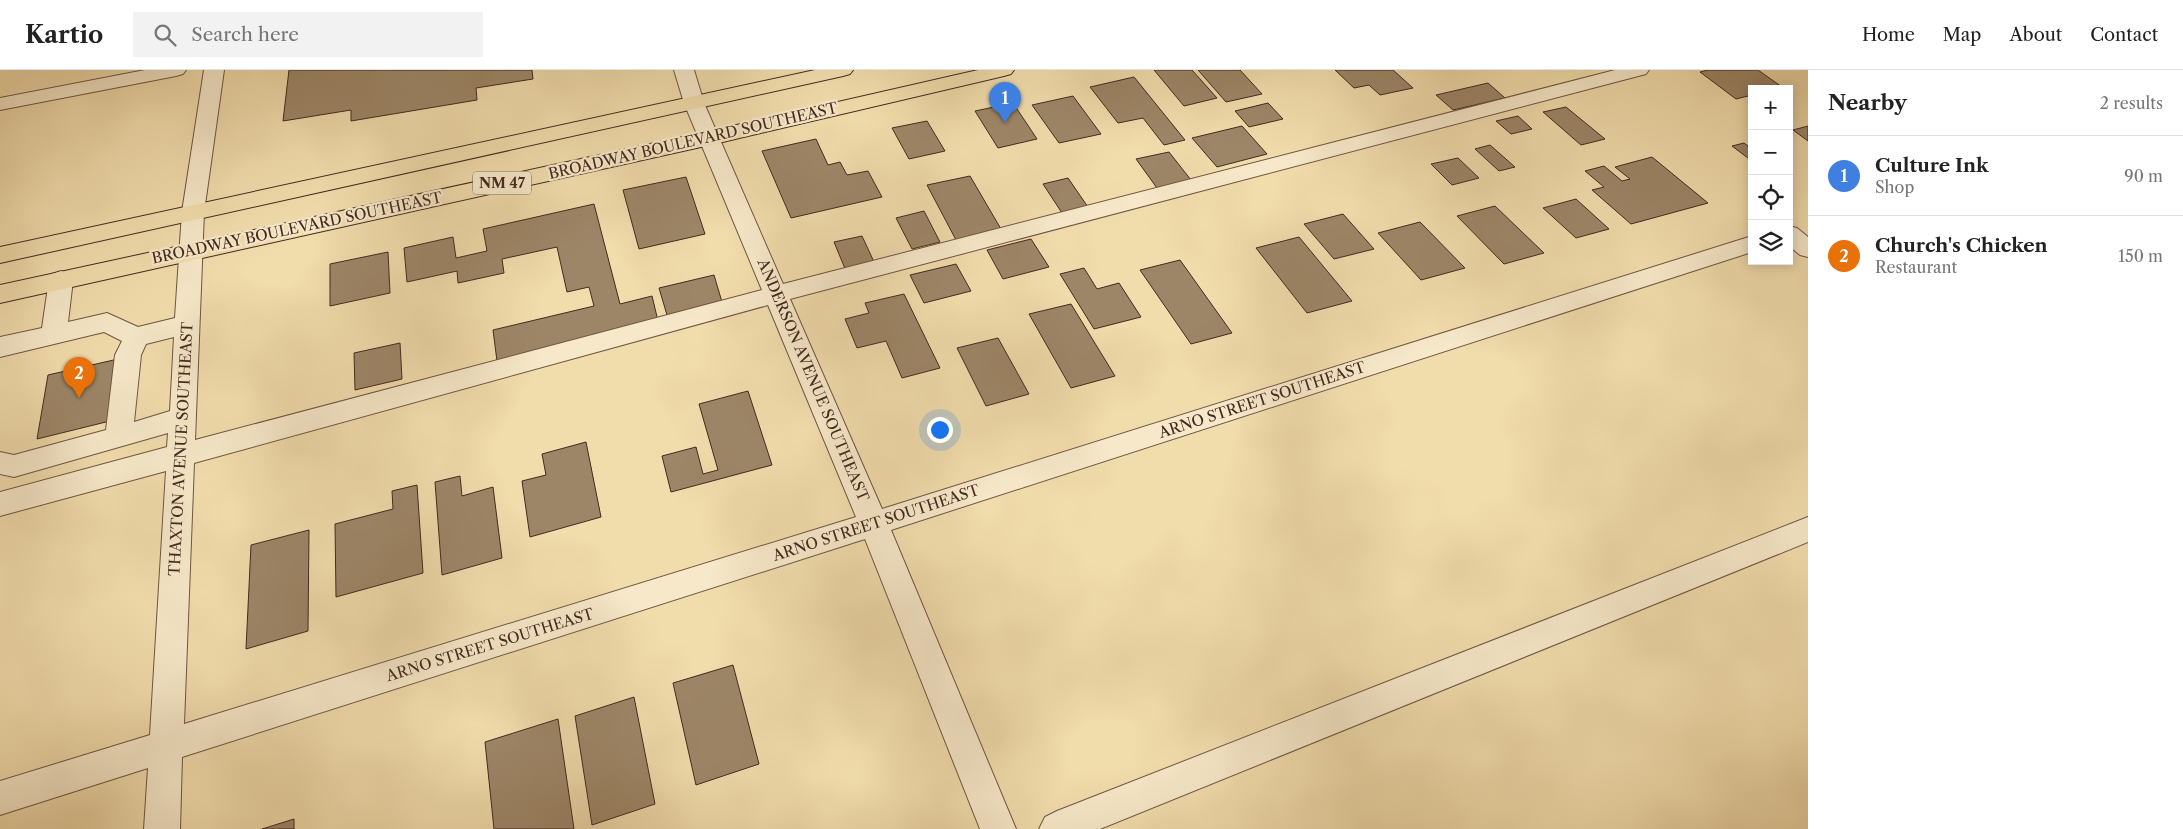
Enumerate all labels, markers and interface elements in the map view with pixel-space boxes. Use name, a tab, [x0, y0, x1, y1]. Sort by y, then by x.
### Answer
search box	[133, 12, 483, 57]
text: Kartio	[25, 20, 103, 49]
icon: search	[151, 21, 179, 49]
text: Search here	[191, 23, 299, 46]
text: Home	[1862, 24, 1915, 46]
text: Map	[1943, 24, 1981, 46]
text: About	[2009, 24, 2062, 46]
text: Contact	[2090, 24, 2158, 46]
pin: 1	[989, 82, 1021, 123]
map controls	[1748, 85, 1793, 265]
button: +	[1748, 85, 1793, 130]
text: Nearby	[1828, 90, 1907, 115]
text: 2 results	[2100, 93, 2163, 113]
street label: BROADWAY BOULEVARD SOUTHEAST	[546, 98, 840, 183]
button: −	[1748, 130, 1793, 175]
text: Culture Ink	[1875, 154, 1989, 177]
text: 1	[1840, 166, 1848, 186]
text: 90 m	[2124, 166, 2163, 186]
road number: NM 47	[473, 172, 531, 195]
button: locate	[1748, 175, 1793, 220]
text: Shop	[1875, 177, 1914, 197]
street label: BROADWAY BOULEVARD SOUTHEAST	[150, 187, 445, 268]
button: layers	[1748, 220, 1793, 265]
text: Church's Chicken	[1875, 234, 2048, 257]
text: 2	[1839, 246, 1849, 266]
text: 150 m	[2118, 246, 2163, 266]
street label: ANDERSON AVENUE SOUTHEAST	[753, 255, 874, 505]
text: Restaurant	[1875, 257, 1957, 277]
street label: THAXTON AVENUE SOUTHEAST	[164, 321, 197, 576]
pin: 2	[63, 357, 95, 398]
street label: ARNO STREET SOUTHEAST	[1155, 357, 1368, 442]
your location	[927, 417, 953, 443]
street label: ARNO STREET SOUTHEAST	[769, 480, 982, 565]
street label: ARNO STREET SOUTHEAST	[383, 604, 597, 686]

